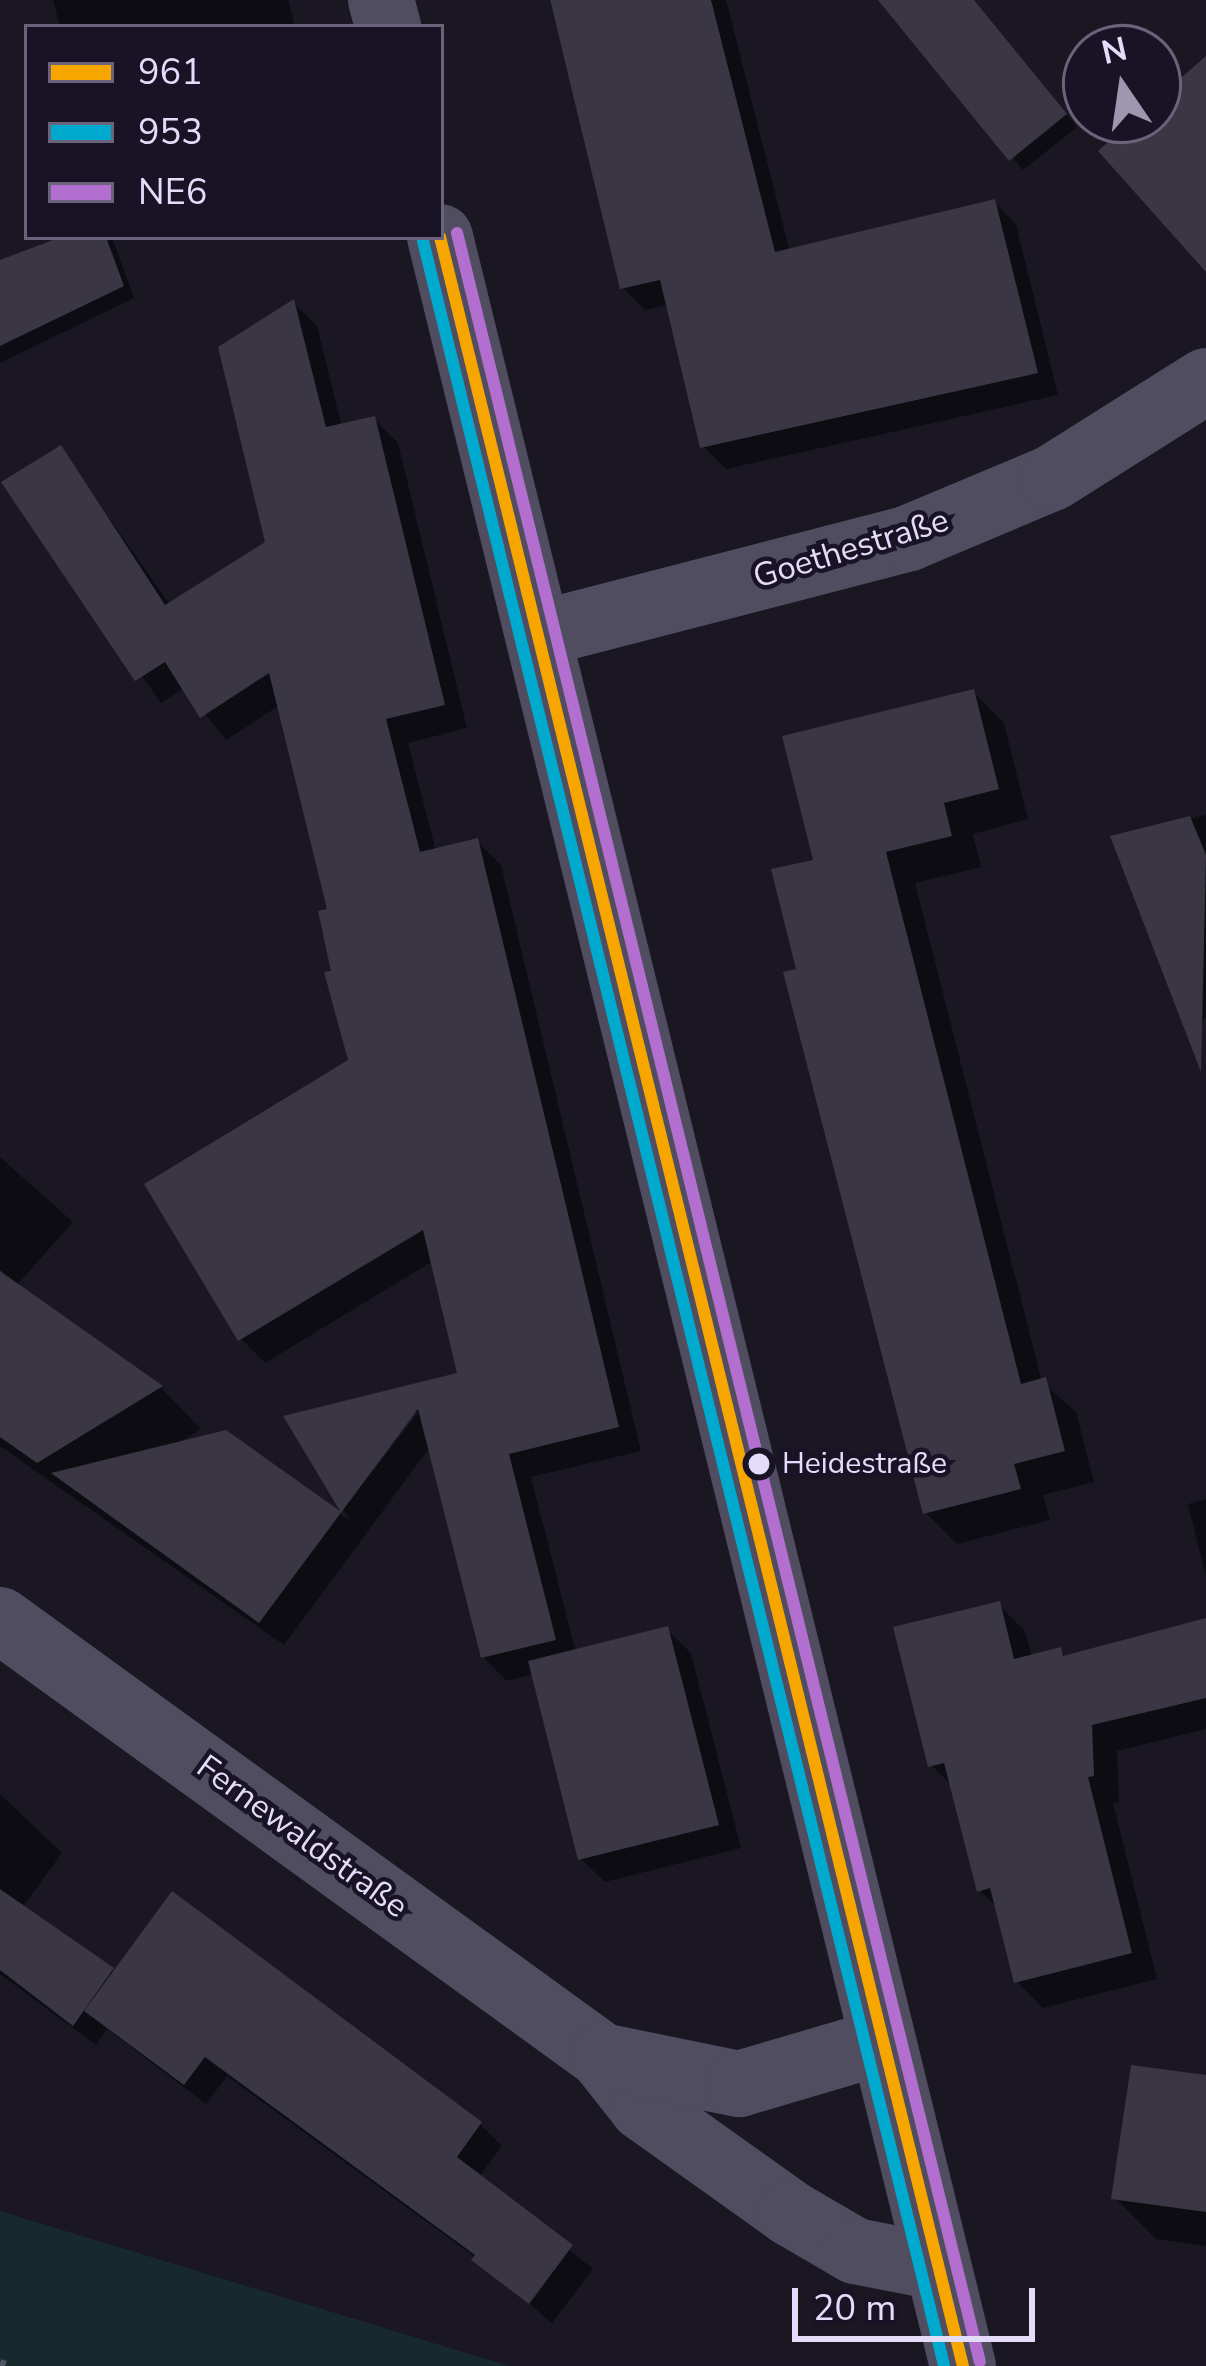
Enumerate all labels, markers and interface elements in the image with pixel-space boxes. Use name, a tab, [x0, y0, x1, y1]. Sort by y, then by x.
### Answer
legend	[24, 24, 444, 240]
north arrow	[1062, 24, 1182, 144]
text: N	[1097, 27, 1132, 76]
text: 961	[138, 48, 203, 97]
text: 953	[138, 108, 203, 157]
text: NE6	[138, 168, 207, 217]
street label: Goethestraße	[749, 501, 953, 597]
place label: Heidestraße	[782, 1446, 947, 1482]
marker: Heidestraße	[748, 1453, 770, 1475]
street label: Fernewaldstraße	[189, 1747, 415, 1927]
scale bar	[798, 2264, 1041, 2338]
text: 20 m	[813, 2284, 896, 2333]

